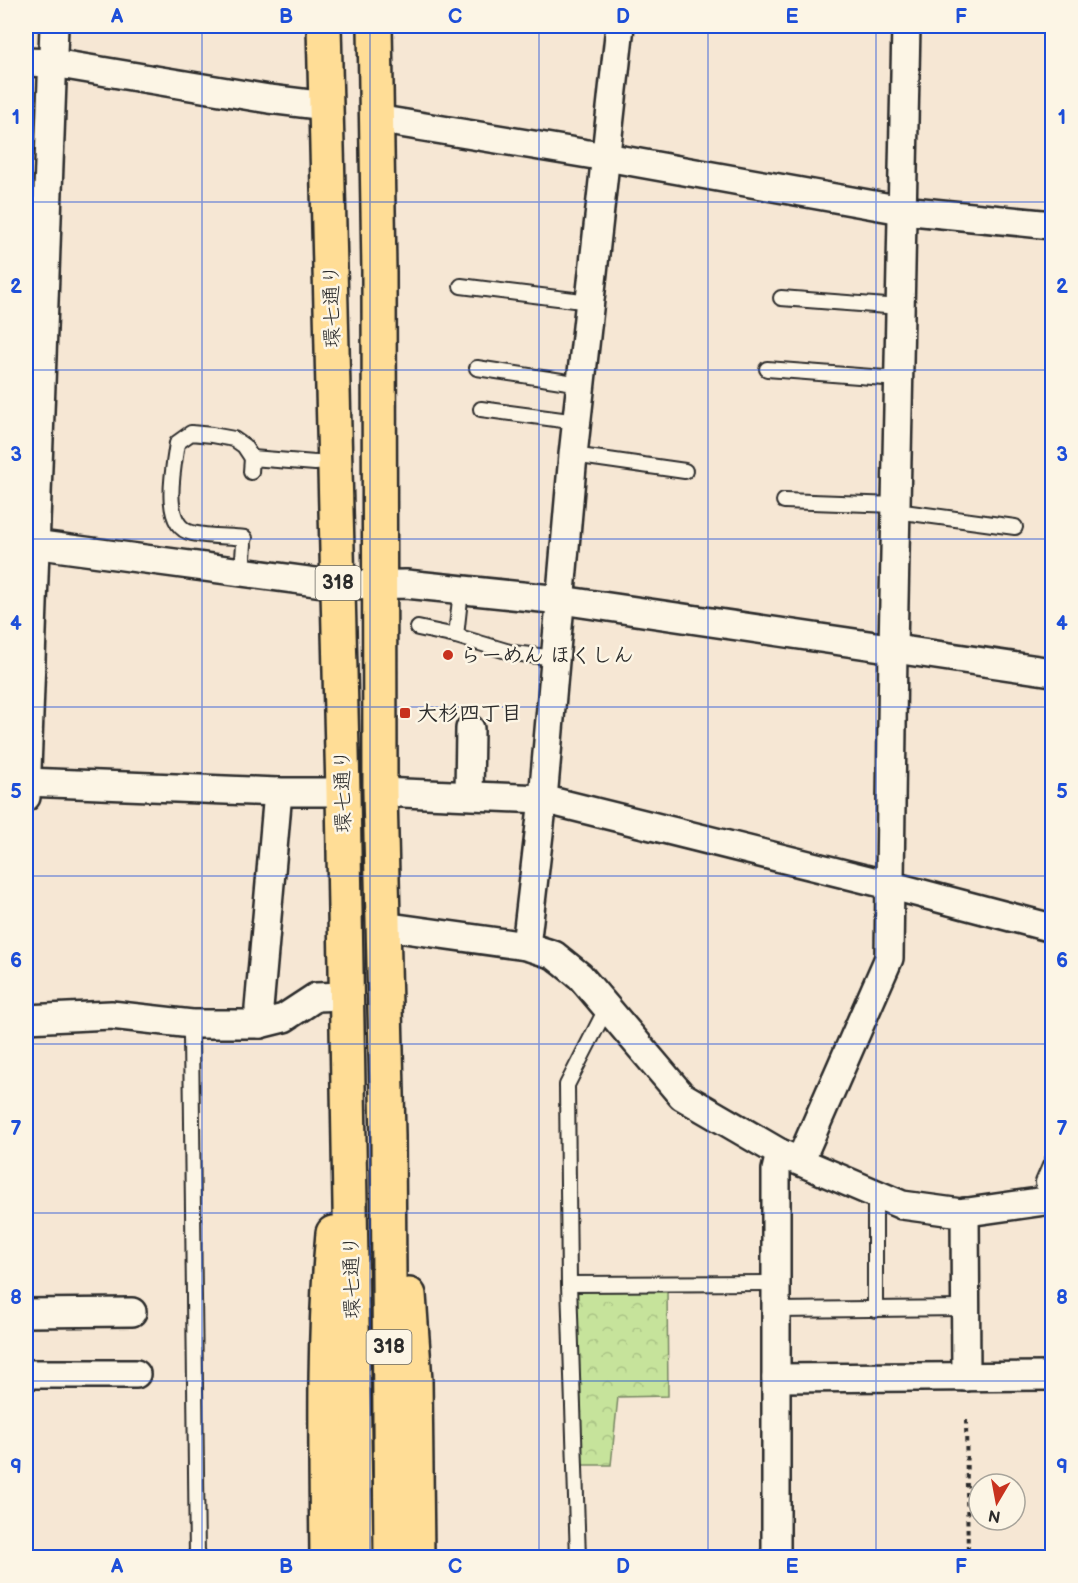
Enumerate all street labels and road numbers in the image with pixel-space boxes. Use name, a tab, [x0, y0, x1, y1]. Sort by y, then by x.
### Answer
street label: 環七通り	[319, 264, 345, 348]
road number: 318	[316, 566, 360, 600]
street label: 環七通り	[330, 749, 356, 833]
street label: 環七通り	[339, 1235, 365, 1319]
road number: 318	[366, 1330, 412, 1364]

